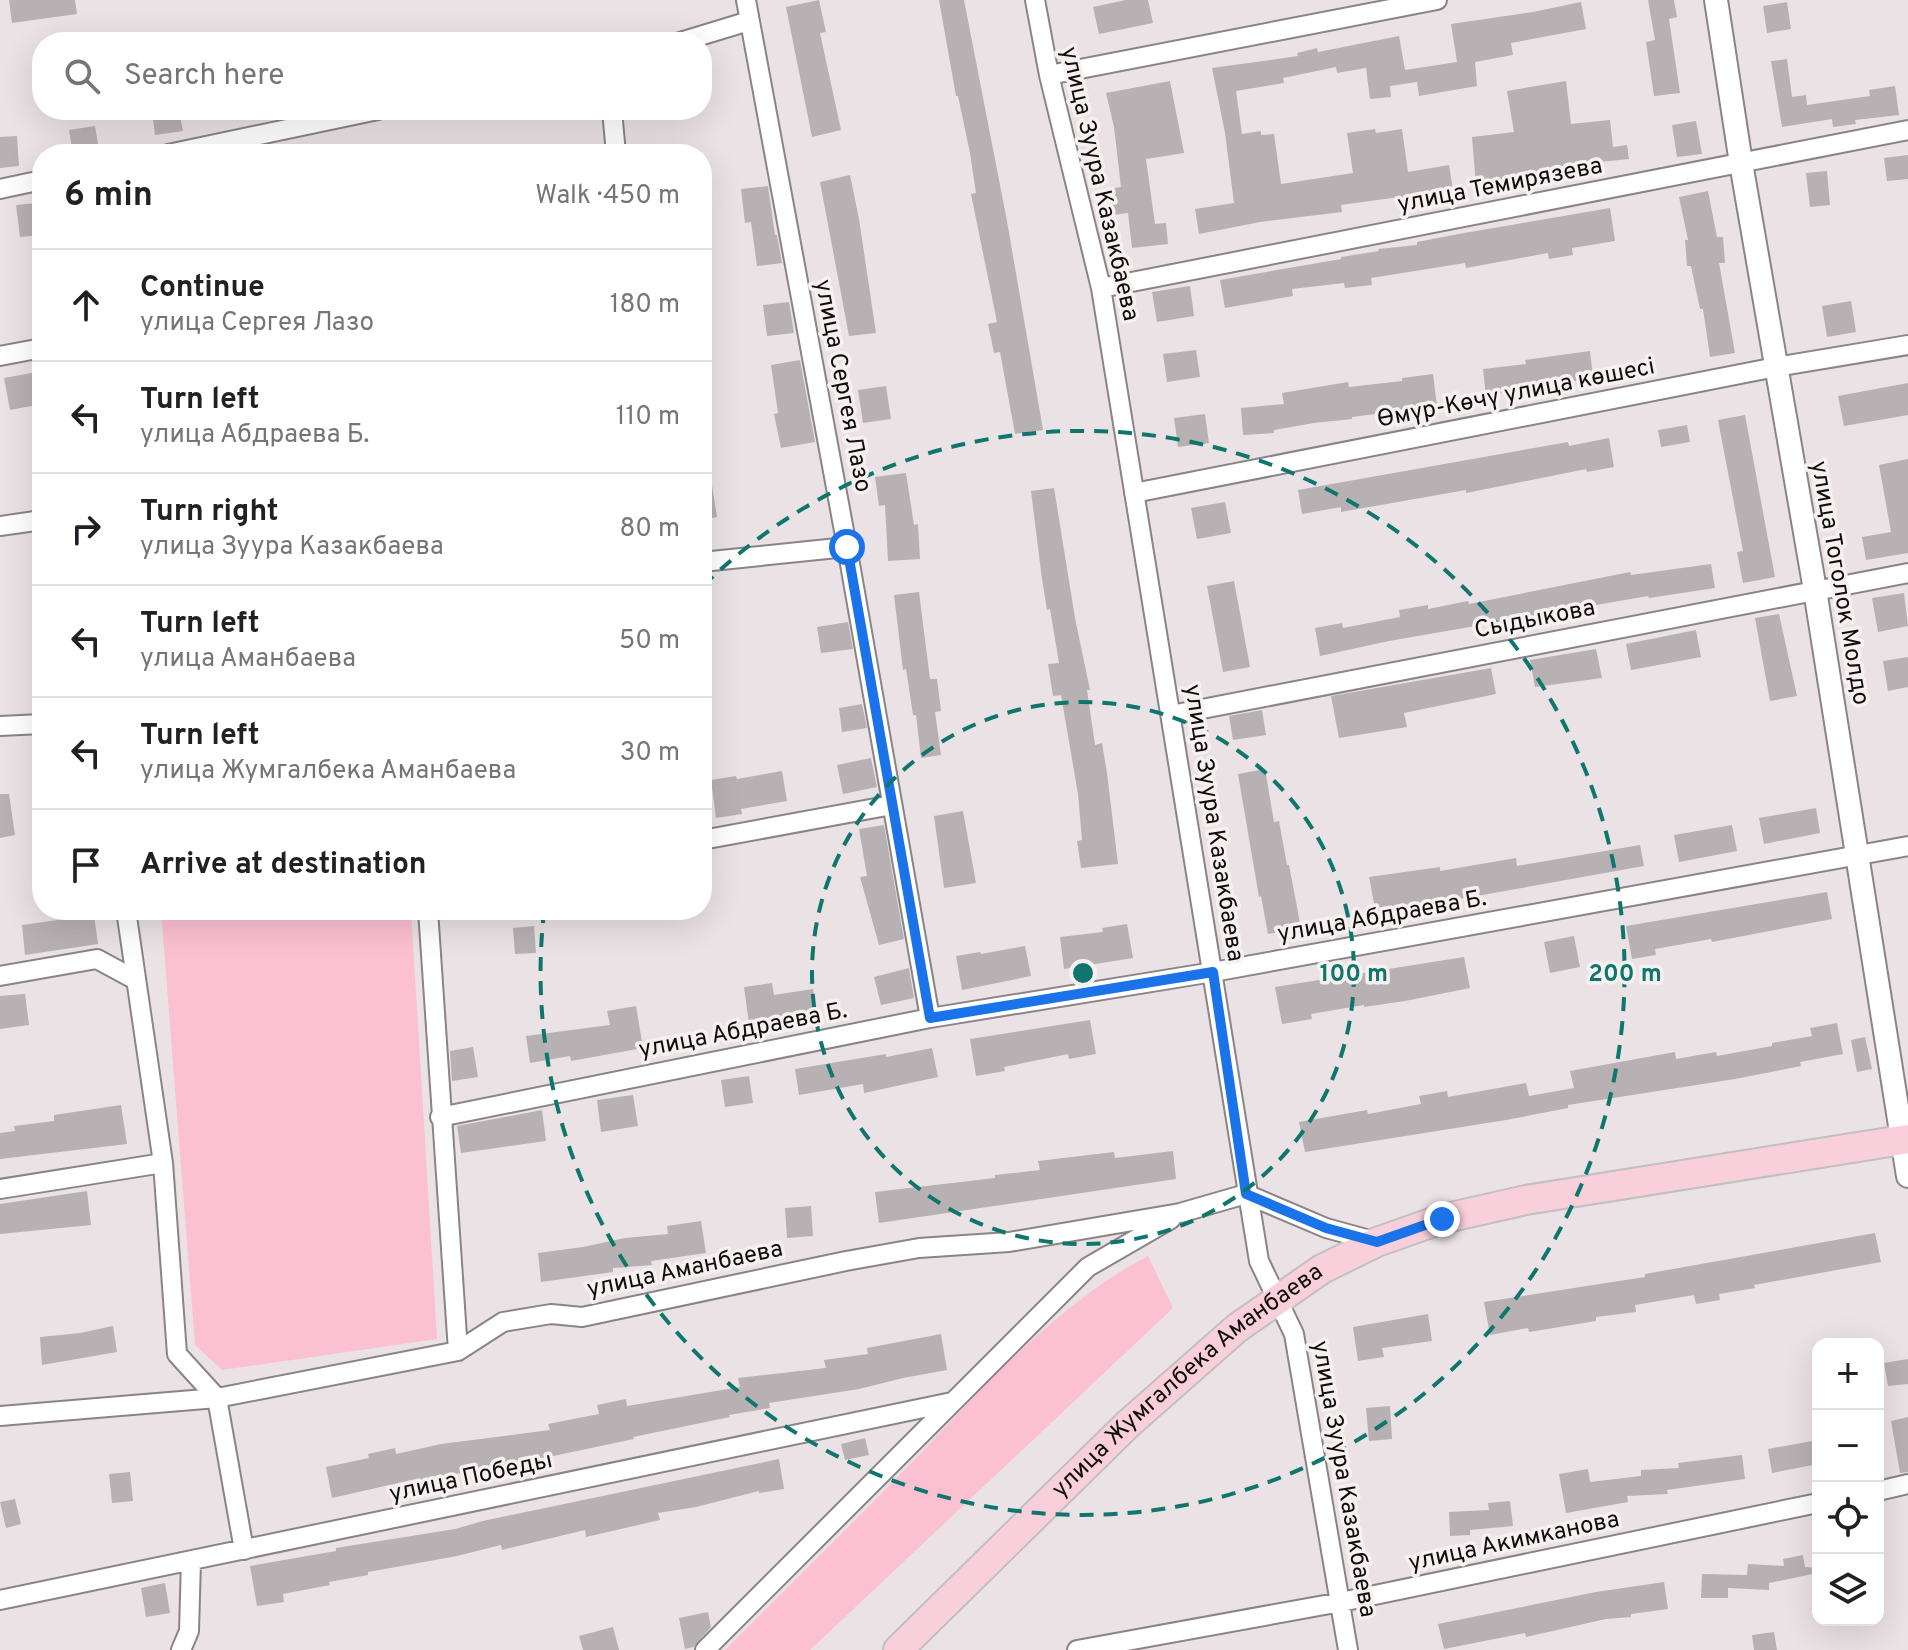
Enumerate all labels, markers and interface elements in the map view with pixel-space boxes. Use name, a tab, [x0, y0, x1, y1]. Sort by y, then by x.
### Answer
search box	[32, 32, 712, 120]
street label: улица Зуура Казакбаева	[1053, 44, 1145, 324]
icon: search	[60, 54, 104, 98]
text: Search here	[124, 58, 284, 95]
street label: улица Темирязева	[1395, 151, 1605, 221]
text: 6 min	[64, 175, 153, 218]
text: Walk · 450 m	[535, 180, 680, 213]
text: Continue	[140, 270, 265, 307]
street label: улица Сергея Лазо	[807, 277, 877, 495]
icon: ahead	[64, 283, 108, 327]
text: 180 m	[610, 289, 680, 322]
text: улица Сергея Лазо	[140, 307, 374, 340]
street label: Өмүр-Көчү улица көшесі	[1374, 352, 1658, 436]
text: Turn left	[140, 382, 260, 419]
icon: left	[64, 395, 108, 439]
text: 110 m	[616, 401, 680, 434]
text: улица Абдраева Б.	[140, 419, 369, 452]
street label: улица Тоголок Молдо	[1803, 459, 1875, 707]
text: Turn right	[140, 494, 278, 531]
icon: right	[64, 507, 108, 551]
text: 80 m	[620, 513, 680, 546]
route start	[829, 529, 865, 565]
text: улица Зуура Казакбаева	[140, 531, 444, 564]
street label: Сыдыкова	[1472, 594, 1598, 646]
text: Turn left	[140, 606, 260, 643]
icon: left	[64, 619, 108, 663]
text: 50 m	[619, 625, 680, 658]
text: улица Аманбаева	[140, 643, 356, 676]
street label: улица Зуура Казакбаева	[1176, 682, 1250, 964]
text: Turn left	[140, 718, 260, 755]
icon: left	[64, 731, 108, 775]
text: 30 m	[620, 737, 680, 770]
text: улица Жумгалбека Аманбаева	[140, 755, 516, 788]
icon: arrive	[64, 843, 108, 887]
text: Arrive at destination	[140, 847, 426, 884]
street label: улица Абдраева Б.	[1275, 884, 1489, 950]
centre of rings	[1069, 959, 1097, 987]
text: 100 m	[1320, 960, 1388, 990]
text: 200 m	[1588, 960, 1662, 990]
street label: улица Абдраева Б.	[636, 996, 850, 1066]
route end	[1424, 1201, 1460, 1237]
street label: улица Аманбаева	[584, 1235, 786, 1305]
street label: улица Жумгалбека Аманбаева	[1046, 1258, 1329, 1505]
street label: улица Зуура Казакбаева	[1304, 1338, 1382, 1620]
map controls	[1812, 1338, 1884, 1626]
button: +	[1812, 1338, 1884, 1410]
button: −	[1812, 1410, 1884, 1482]
street label: улица Победы	[387, 1446, 555, 1510]
button: locate	[1812, 1482, 1884, 1554]
street label: улица Акимканова	[1406, 1505, 1622, 1579]
button: layers	[1812, 1554, 1884, 1626]

